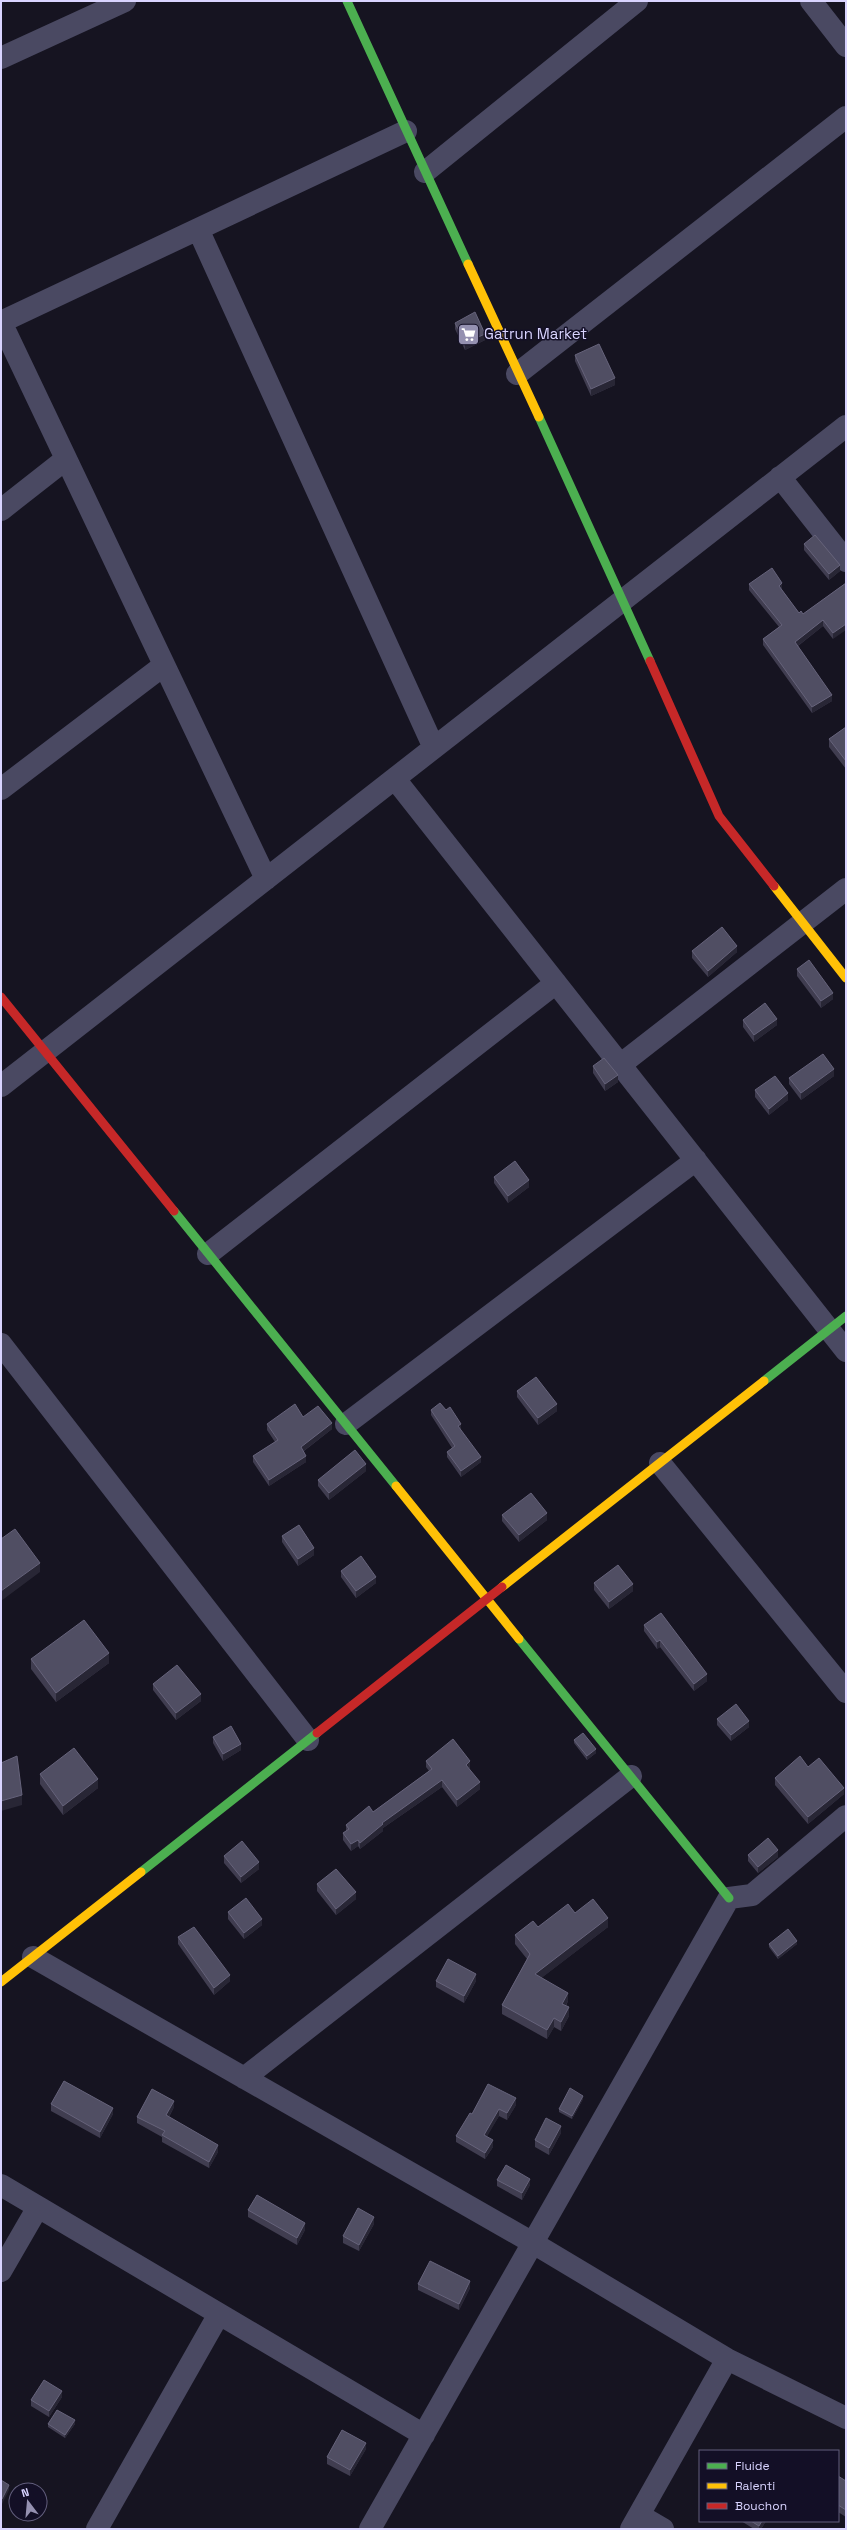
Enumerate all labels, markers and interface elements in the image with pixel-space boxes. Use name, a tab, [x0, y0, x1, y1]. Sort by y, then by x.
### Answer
supermarket icon: Gatrun Market	[456, 321, 482, 347]
place label: Gatrun Market	[484, 324, 587, 343]
legend	[699, 2450, 839, 2522]
text: Fluide	[735, 2458, 770, 2474]
text: Ralenti	[735, 2478, 775, 2494]
north arrow	[8, 2482, 48, 2522]
text: N	[20, 2485, 31, 2500]
text: Bouchon	[735, 2498, 787, 2514]

